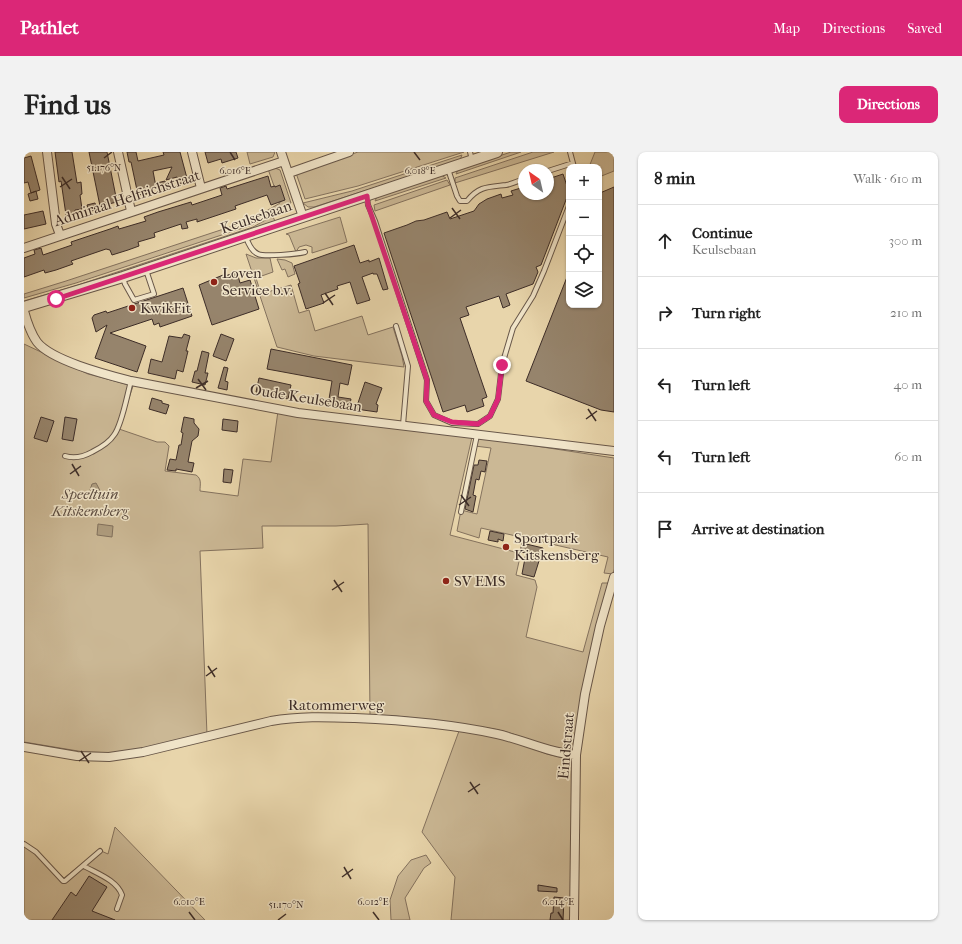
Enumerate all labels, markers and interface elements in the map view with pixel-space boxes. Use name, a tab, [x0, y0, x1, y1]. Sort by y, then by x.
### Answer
text: Pathlet	[20, 17, 79, 39]
text: Map	[773, 20, 800, 37]
text: Directions	[822, 20, 885, 37]
text: Saved	[907, 20, 942, 37]
button: Directions	[839, 86, 938, 123]
text: Find us	[24, 88, 111, 121]
text: 51.176°N	[87, 162, 122, 174]
north arrow	[518, 164, 554, 200]
map controls	[566, 164, 602, 308]
button: +	[566, 164, 602, 200]
text: 6.016°E	[219, 165, 251, 177]
text: 6.018°E	[404, 165, 436, 177]
street label: Admiraal Helfrichstraat	[51, 166, 203, 230]
text: 8 min	[654, 168, 695, 188]
text: Walk · 610 m	[853, 171, 922, 186]
street label: Keulsebaan	[218, 196, 294, 238]
button: −	[566, 200, 602, 236]
text: Continue	[692, 224, 752, 242]
icon: ahead	[654, 230, 676, 252]
text: 300 m	[889, 233, 922, 248]
button: locate	[566, 236, 602, 272]
text: Keulsebaan	[692, 242, 756, 257]
place label: Loven Service b.v.	[222, 264, 293, 299]
button: layers	[566, 272, 602, 308]
marker: Loven Service b.v.	[209, 277, 219, 287]
route start	[47, 290, 65, 308]
place label: KwikFit	[140, 299, 192, 317]
icon: right	[654, 302, 676, 324]
marker: KwikFit	[127, 303, 137, 313]
text: Turn right	[692, 304, 761, 322]
text: 210 m	[890, 305, 922, 320]
route end	[493, 356, 511, 374]
icon: left	[654, 374, 676, 396]
text: Turn left	[692, 376, 750, 394]
text: 40 m	[894, 377, 922, 392]
street label: Oude Keulsebaan	[249, 380, 364, 416]
icon: left	[654, 446, 676, 468]
text: Turn left	[692, 448, 750, 466]
text: 60 m	[894, 449, 922, 464]
park label: Speeltuin Kitskensberg	[51, 485, 130, 520]
icon: arrive	[654, 518, 676, 540]
text: Arrive at destination	[692, 520, 824, 538]
place label: Sportpark Kitskensberg	[514, 529, 600, 564]
marker: Sportpark Kitskensberg	[501, 542, 511, 552]
place label: SV EMS	[454, 572, 506, 590]
marker: SV EMS	[441, 576, 451, 586]
street label: Ratommerweg	[288, 696, 385, 714]
street label: Eindstraat	[554, 711, 578, 780]
text: 6.010°E	[173, 896, 205, 908]
text: 6.012°E	[357, 896, 389, 908]
text: 6.014°E	[542, 896, 574, 908]
text: 51.170°N	[269, 899, 304, 911]

